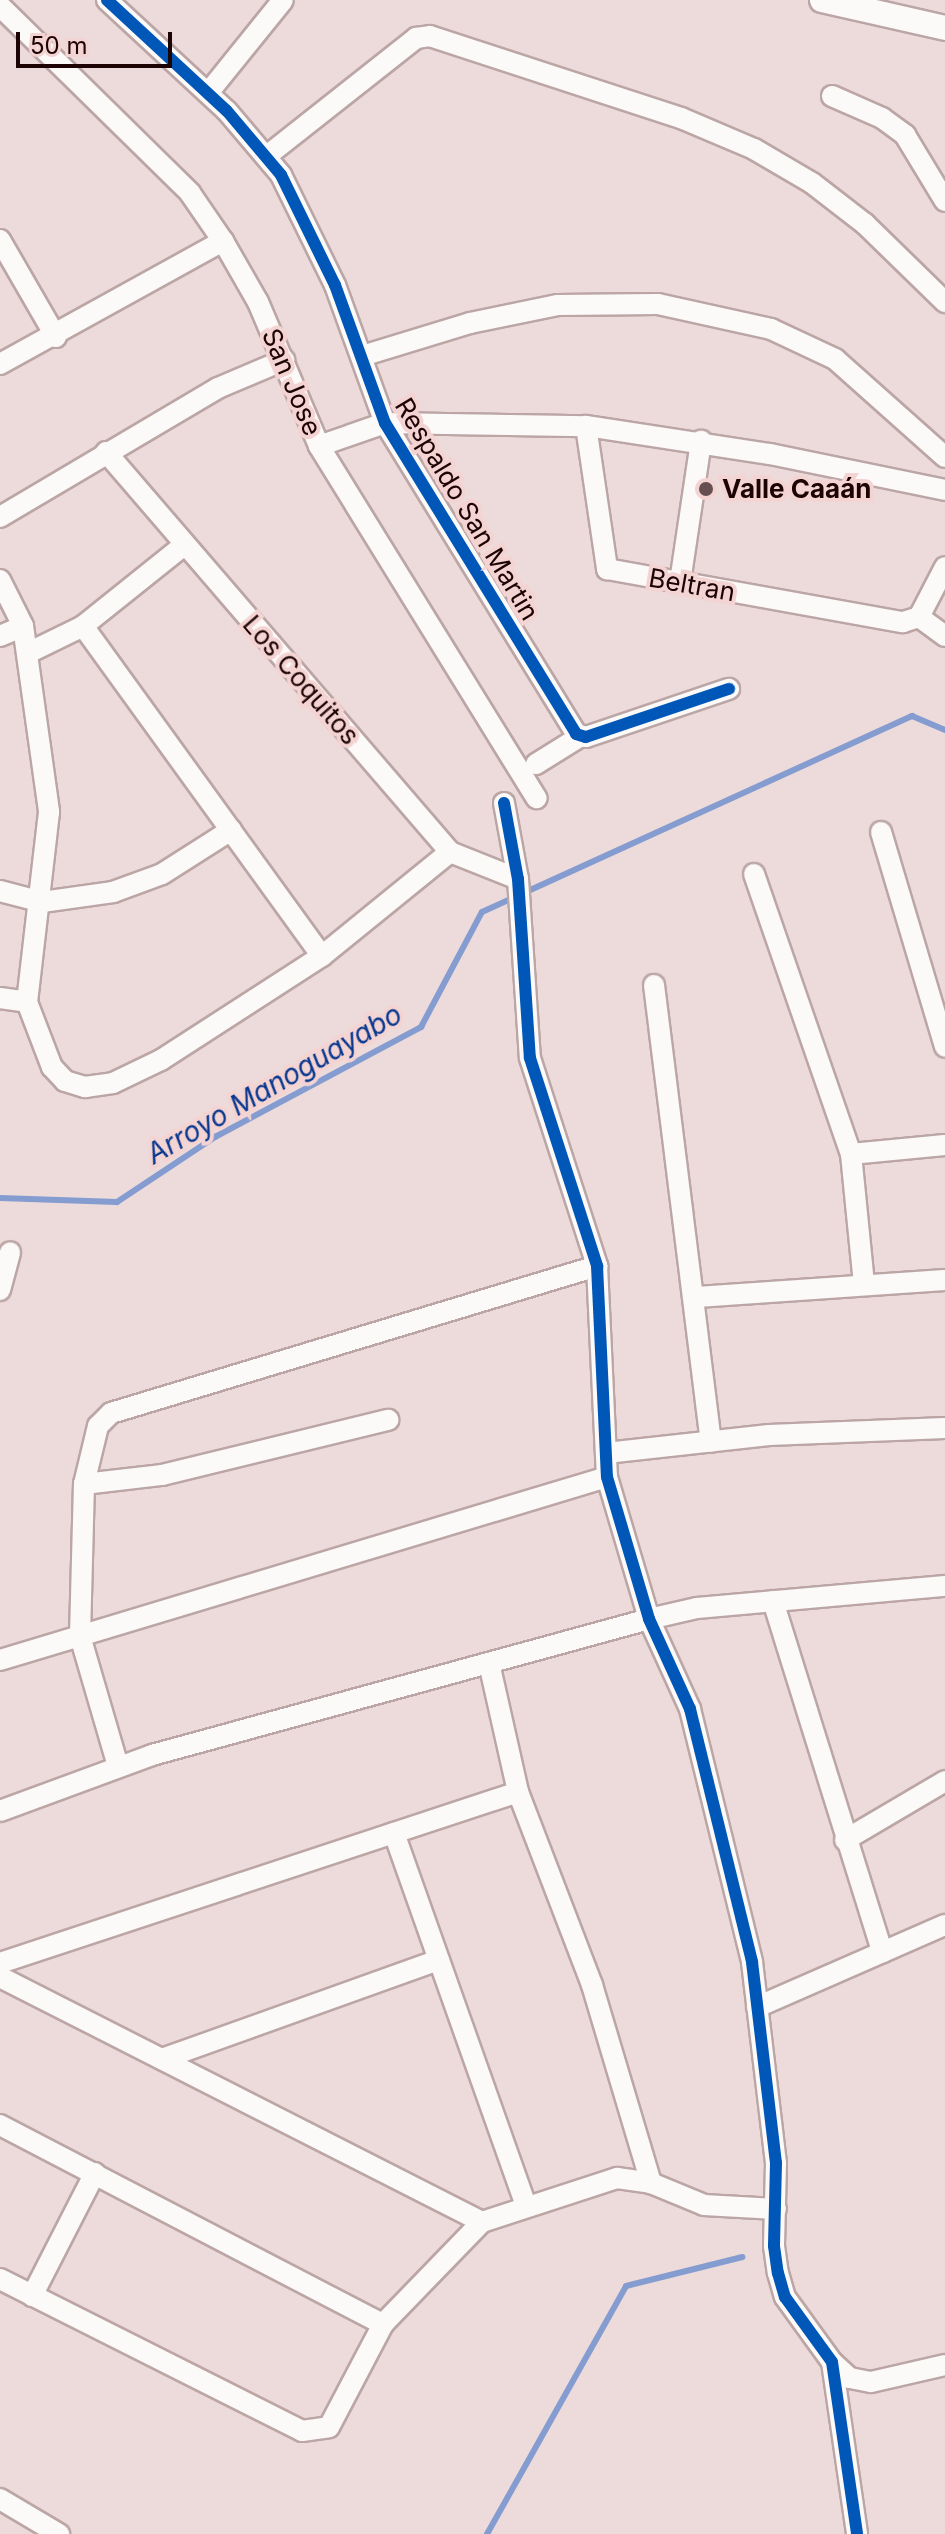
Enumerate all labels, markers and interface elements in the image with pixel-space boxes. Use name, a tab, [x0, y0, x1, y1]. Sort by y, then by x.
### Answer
scale bar	[20, 16, 176, 66]
text: 50 m	[30, 31, 88, 60]
street label: San Jose	[256, 324, 328, 440]
street label: Respaldo San Martin	[388, 392, 546, 626]
place label: Valle Caaán	[722, 473, 871, 505]
marker: Valle Caaán	[697, 480, 715, 498]
street label: Beltran	[646, 562, 738, 608]
street label: Los Coquitos	[236, 609, 366, 751]
water label: Arroyo Manoguayabo	[140, 997, 408, 1171]

